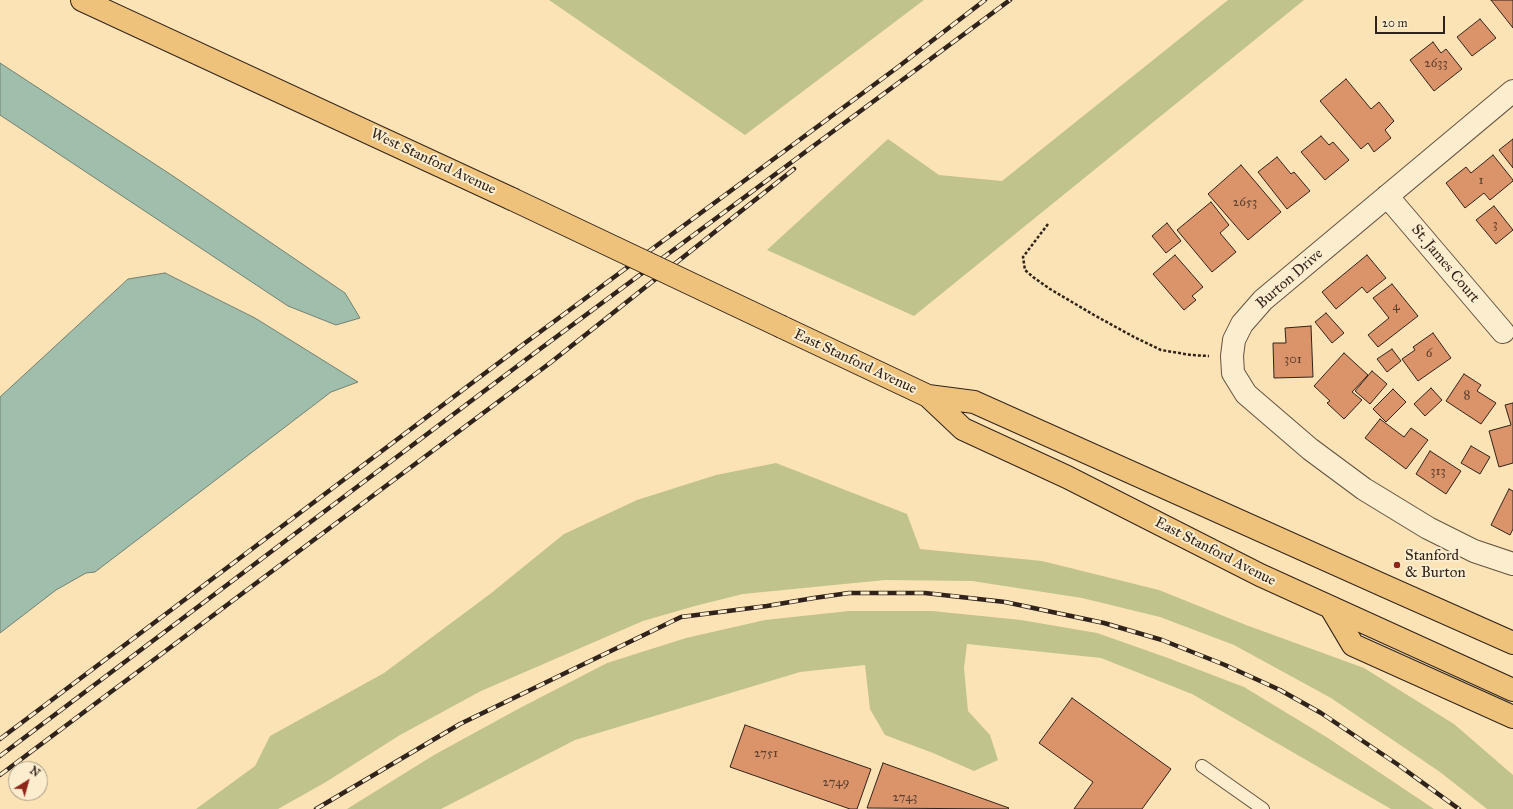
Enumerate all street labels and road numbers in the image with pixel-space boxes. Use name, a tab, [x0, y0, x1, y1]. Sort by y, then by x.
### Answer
street label: West Stanford Avenue	[367, 125, 499, 199]
street label: St. James Court	[1407, 221, 1483, 307]
street label: Burton Drive	[1253, 245, 1327, 313]
street label: East Stanford Avenue	[791, 326, 919, 398]
street label: East Stanford Avenue	[1151, 514, 1279, 590]

